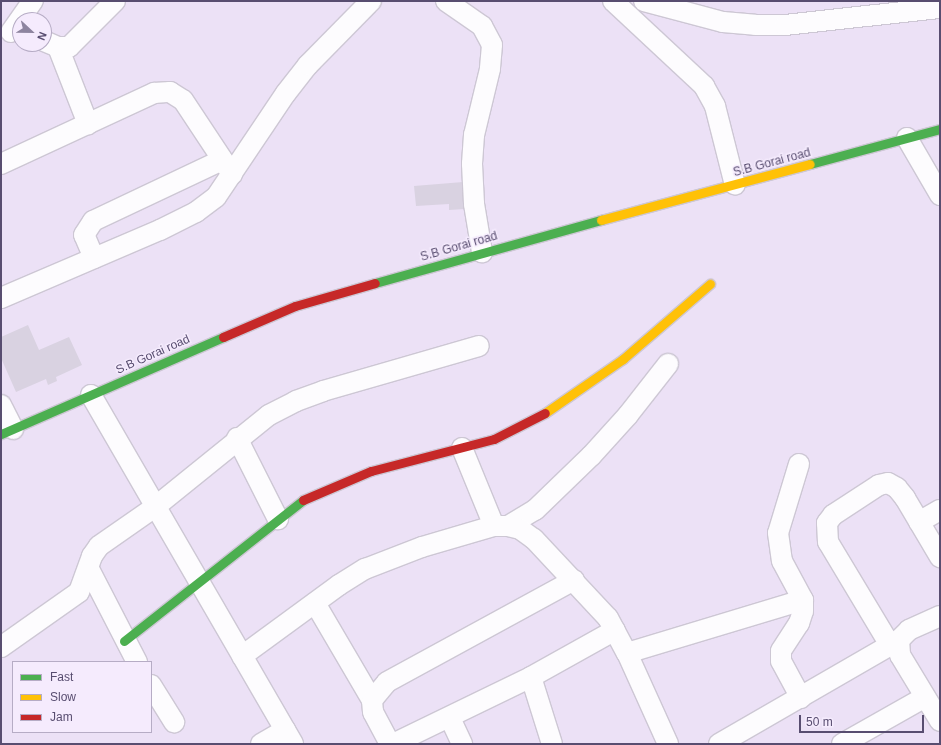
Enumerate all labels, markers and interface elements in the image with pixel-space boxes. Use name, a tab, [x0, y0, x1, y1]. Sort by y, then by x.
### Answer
north arrow	[12, 12, 52, 52]
text: N	[35, 30, 49, 42]
street label: S.B Gorai road	[732, 146, 812, 180]
street label: S.B Gorai road	[419, 229, 499, 265]
street label: S.B Gorai road	[114, 332, 192, 378]
legend	[12, 661, 152, 733]
text: Fast	[50, 670, 73, 684]
text: Slow	[50, 690, 76, 704]
scale bar	[801, 707, 926, 733]
text: Jam	[50, 710, 73, 724]
text: 50 m	[806, 715, 833, 729]

